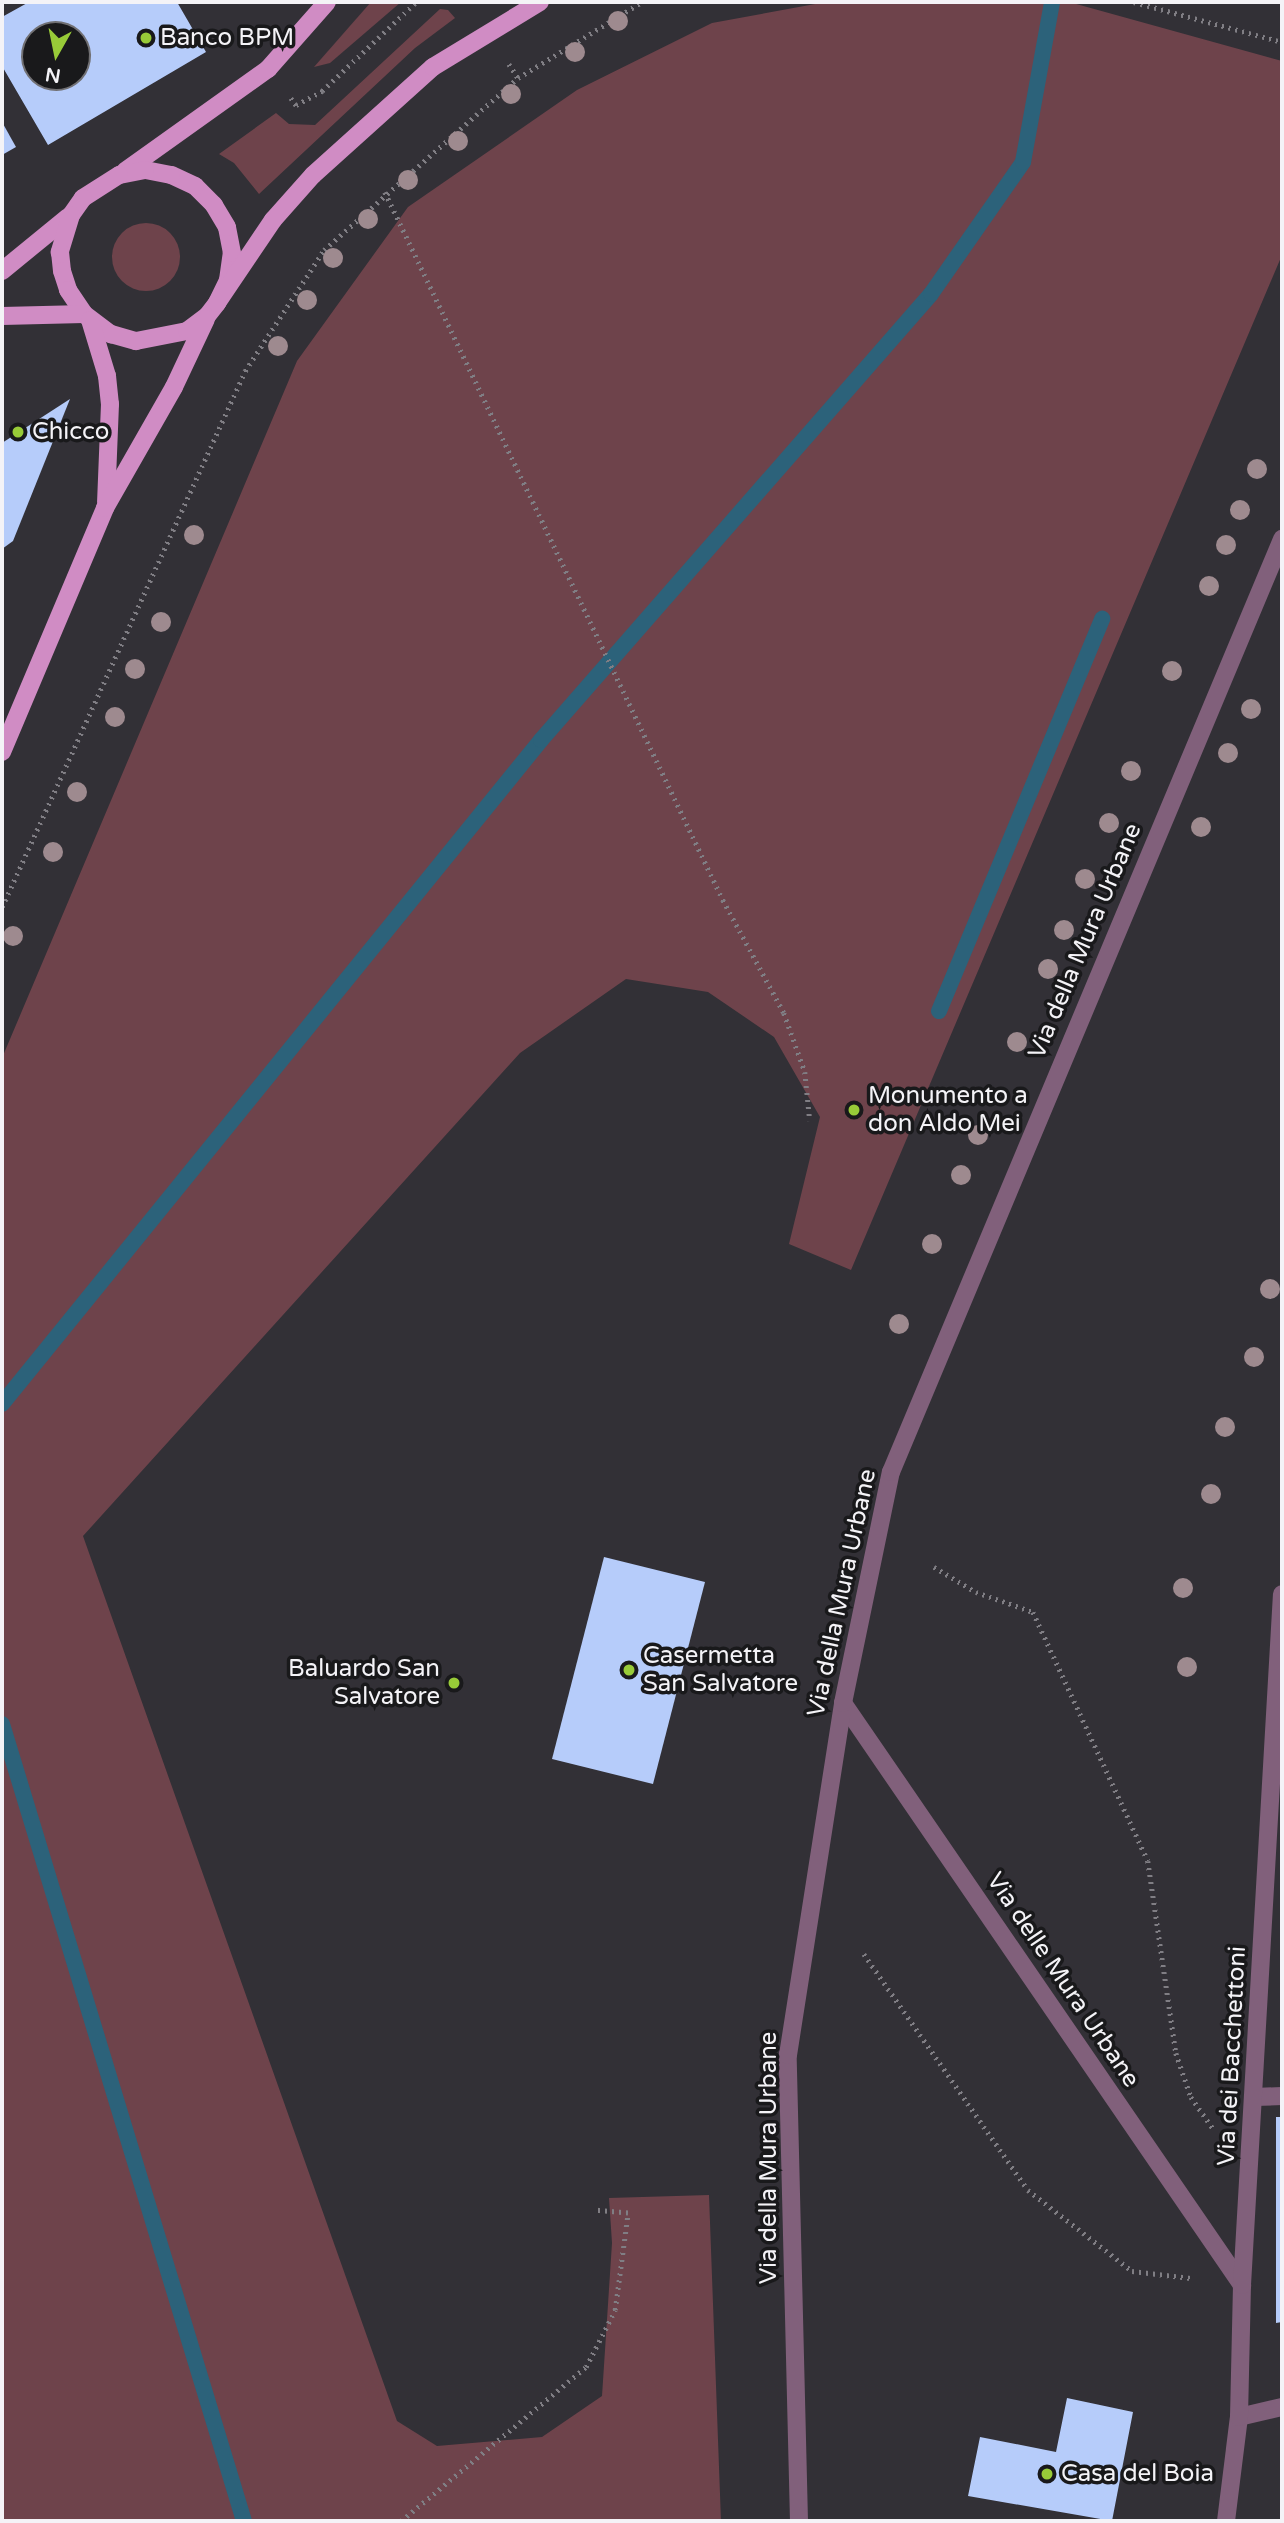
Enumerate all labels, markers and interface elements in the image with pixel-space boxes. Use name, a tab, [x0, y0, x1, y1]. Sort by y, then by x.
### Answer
north arrow	[21, 21, 91, 91]
place label: Banco BPM	[160, 24, 294, 52]
marker: Banco BPM	[138, 30, 154, 46]
text: N	[44, 63, 62, 87]
place label: Chicco	[32, 418, 109, 446]
marker: Chicco	[10, 424, 26, 440]
street label: Via della Mura Urbane	[1022, 819, 1148, 1063]
place label: Monumento a don Aldo Mei	[868, 1082, 1028, 1138]
marker: Monumento a don Aldo Mei	[846, 1102, 862, 1118]
street label: Via della Mura Urbane	[802, 1466, 882, 1720]
place label: Casermetta San Salvatore	[643, 1642, 798, 1698]
place label: Baluardo San Salvatore	[288, 1655, 440, 1711]
marker: Casermetta San Salvatore	[621, 1662, 637, 1678]
marker: Baluardo San Salvatore	[446, 1675, 462, 1691]
street label: Via delle Mura Urbane	[980, 1867, 1146, 2093]
street label: Via dei Bacchettoni	[1212, 1945, 1252, 2167]
street label: Via della Mura Urbane	[755, 2032, 783, 2284]
place label: Casa del Boia	[1061, 2460, 1214, 2488]
marker: Casa del Boia	[1039, 2466, 1055, 2482]

